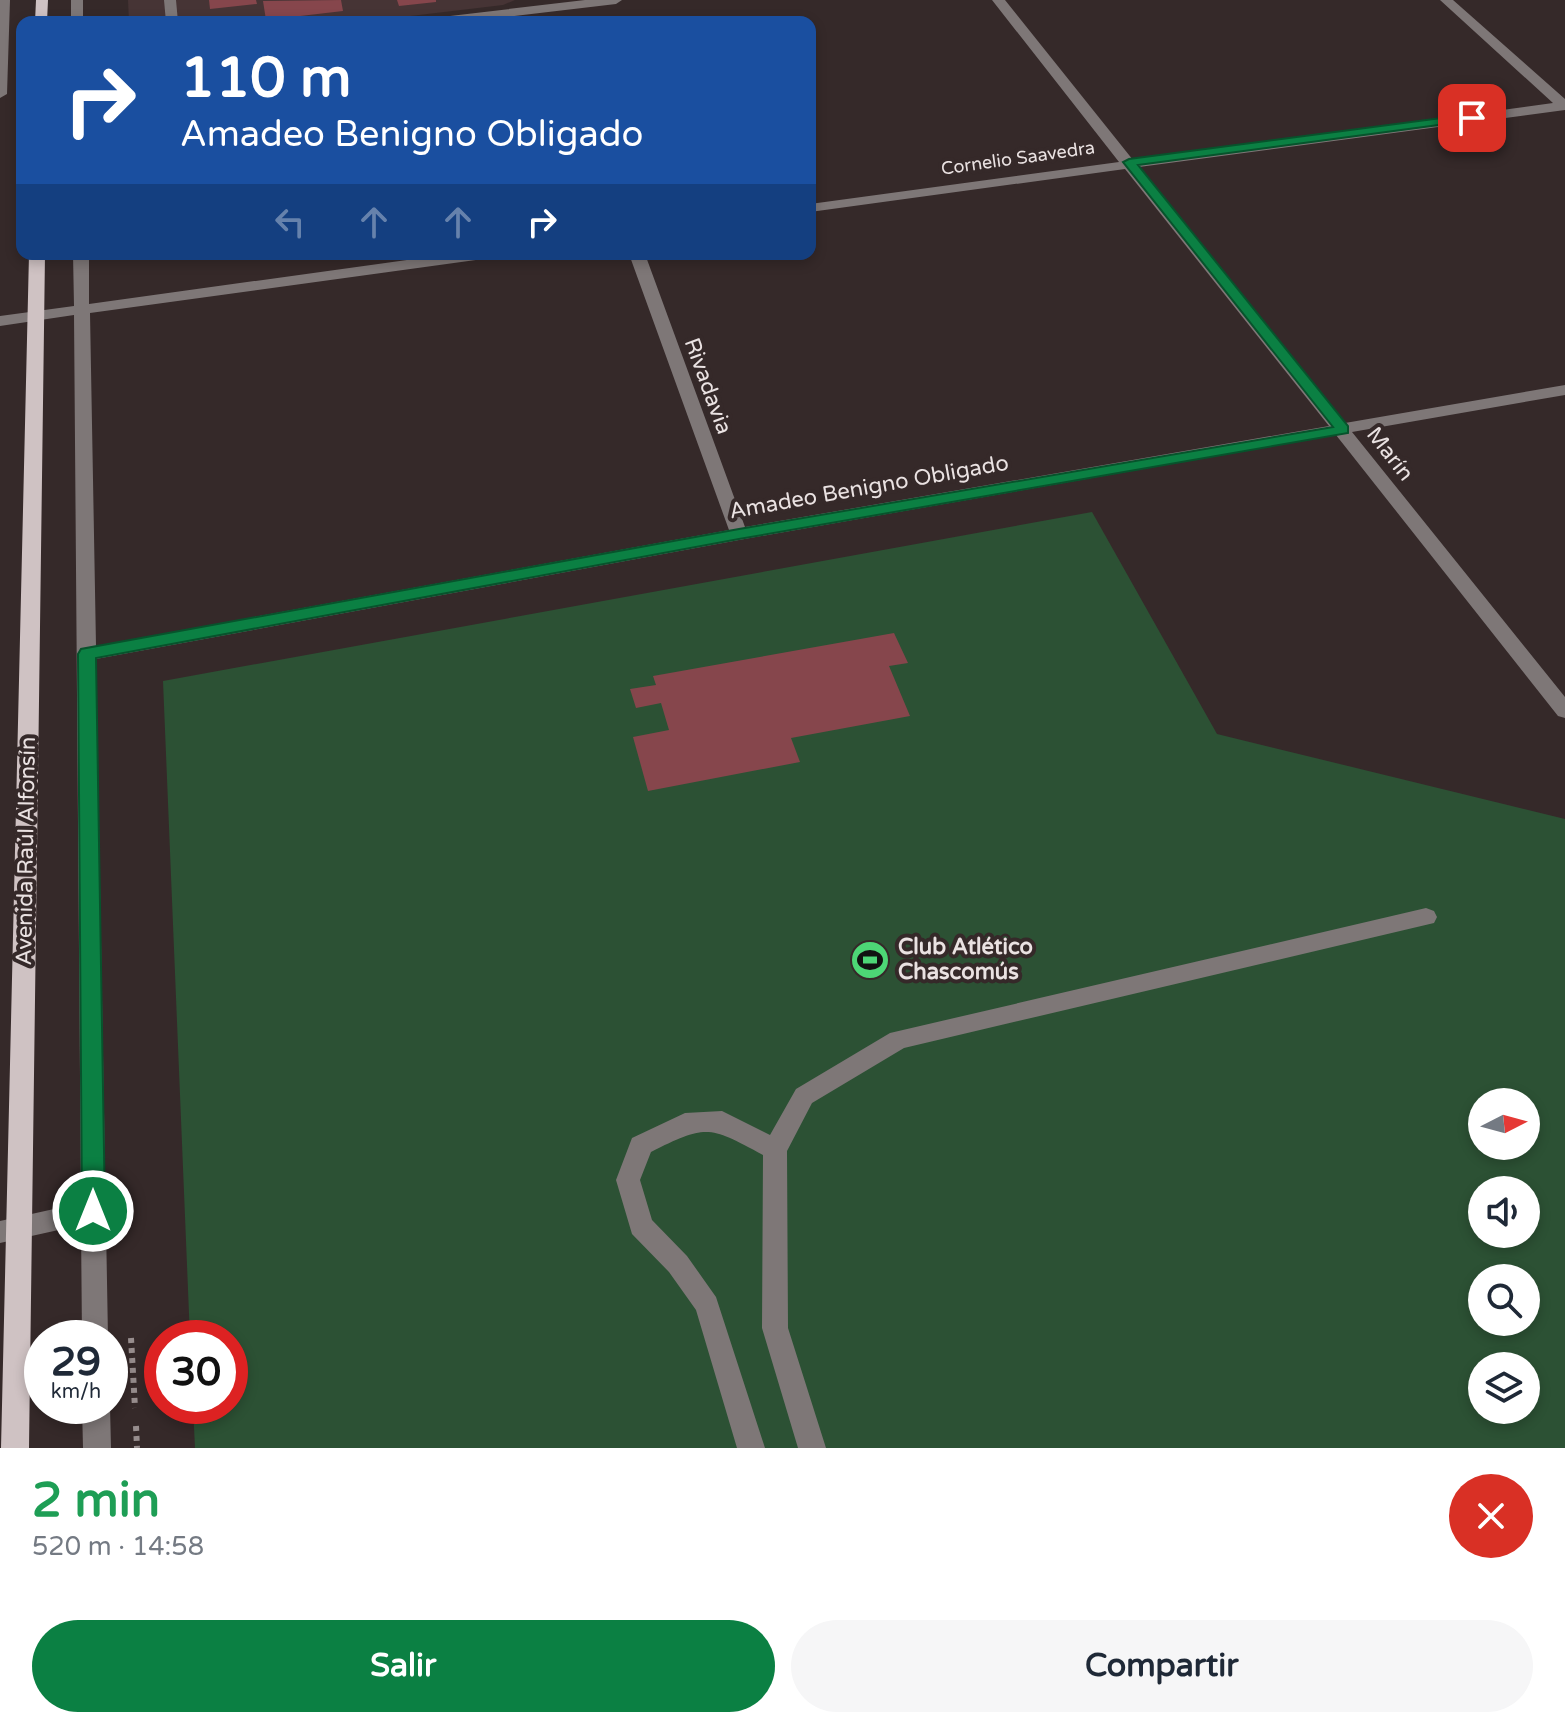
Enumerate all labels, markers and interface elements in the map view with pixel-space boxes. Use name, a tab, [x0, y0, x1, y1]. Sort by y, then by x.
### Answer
text: 110 m	[180, 45, 351, 112]
icon: right	[48, 48, 152, 152]
pin	[1438, 84, 1506, 152]
icon: arrive	[1450, 96, 1494, 140]
text: Amadeo Benigno Obligado	[180, 113, 643, 156]
street label: Cornelio Saavedra	[940, 136, 1096, 180]
icon: left	[268, 200, 312, 244]
icon: ahead	[352, 200, 396, 244]
icon: ahead	[436, 200, 480, 244]
icon: right	[520, 200, 564, 244]
street label: Rivadavia	[679, 334, 737, 438]
street label: Marín	[1361, 422, 1419, 486]
street label: Amadeo Benigno Obligado	[727, 450, 1011, 524]
street label: Avenida Raúl Alfonsín	[11, 736, 41, 966]
place label: Club Atlético Chascomús	[898, 934, 1033, 985]
sports icon: Club Atlético Chascomús	[849, 939, 891, 981]
north arrow	[1468, 1088, 1540, 1160]
map controls	[1468, 1088, 1540, 1424]
position arrow	[51, 1169, 135, 1253]
button: sound	[1468, 1176, 1540, 1248]
button: search	[1468, 1264, 1540, 1336]
speed limit sign: 30	[144, 1320, 248, 1424]
text: 29	[51, 1338, 101, 1386]
button: layers	[1468, 1352, 1540, 1424]
text: km/h	[51, 1380, 101, 1404]
text: 2 min	[32, 1472, 160, 1530]
button: close	[1449, 1474, 1533, 1558]
text: 520 m · 14:58	[32, 1531, 204, 1562]
button: Salir	[32, 1620, 775, 1712]
button: Compartir	[791, 1620, 1533, 1712]

